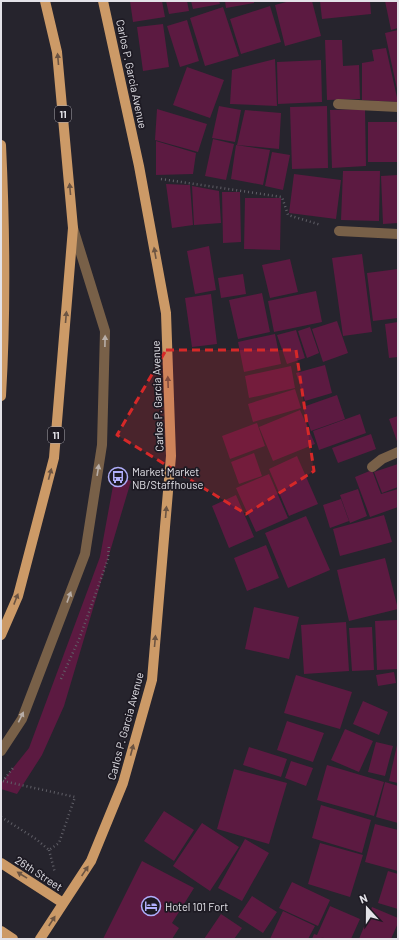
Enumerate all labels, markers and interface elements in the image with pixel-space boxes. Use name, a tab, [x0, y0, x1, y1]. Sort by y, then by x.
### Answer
street label: Carlos P. Garcia Avenue	[114, 18, 150, 130]
one-way arrow	[55, 53, 61, 65]
road number: 11	[55, 106, 71, 122]
one-way arrow	[66, 183, 73, 195]
one-way arrow	[152, 247, 158, 259]
one-way arrow	[63, 311, 69, 323]
one-way arrow	[102, 334, 108, 347]
street label: Carlos P. Garcia Avenue	[149, 340, 165, 452]
one-way arrow	[165, 376, 172, 388]
road number: 11	[48, 427, 64, 443]
one-way arrow	[95, 464, 101, 477]
place label: Market Market NB/Staffhouse	[132, 465, 203, 491]
bus stop icon: Market Market NB/Staffhouse	[107, 466, 129, 488]
one-way arrow	[47, 468, 53, 480]
one-way arrow	[163, 506, 170, 518]
one-way arrow	[66, 590, 72, 602]
one-way arrow	[14, 593, 20, 605]
one-way arrow	[152, 635, 158, 647]
street label: Carlos P. Garcia Avenue	[104, 670, 146, 781]
one-way arrow	[18, 712, 24, 723]
one-way arrow	[129, 744, 135, 756]
street label: 26th Street	[13, 853, 65, 893]
one-way arrow	[81, 865, 89, 876]
one-way arrow	[16, 872, 28, 879]
north arrow	[347, 888, 387, 928]
text: N	[357, 891, 369, 906]
hotel icon: Hotel 101 Fort	[140, 895, 162, 917]
place label: Hotel 101 Fort	[165, 900, 228, 913]
one-way arrow	[48, 916, 56, 926]

